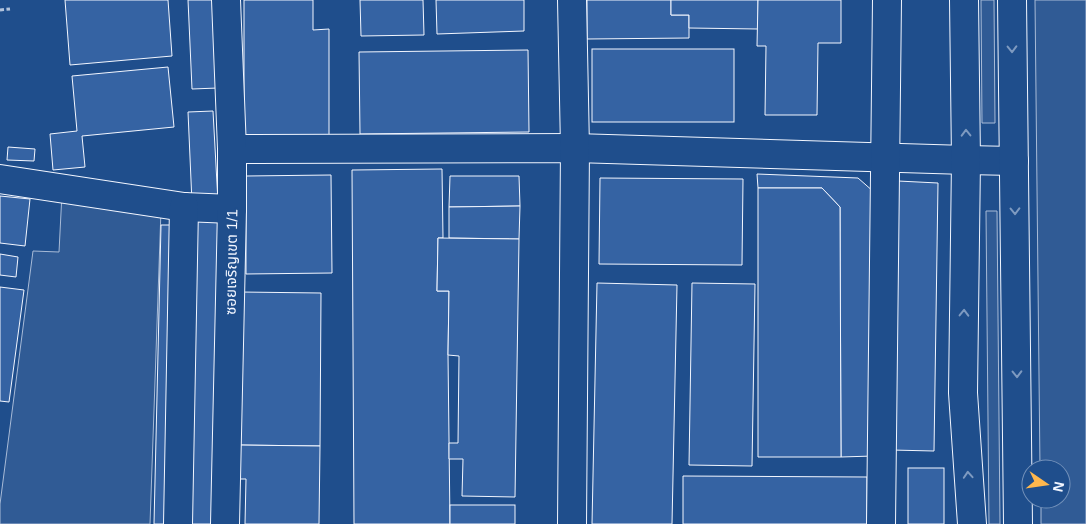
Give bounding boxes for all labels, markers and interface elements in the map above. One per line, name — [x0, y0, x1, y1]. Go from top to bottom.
one-way arrow — [1007, 45, 1017, 53]
one-way arrow — [961, 129, 971, 136]
one-way arrow — [1009, 207, 1020, 215]
street label: ซอยเจริญเขต 1/1 — [222, 209, 240, 315]
one-way arrow — [959, 309, 969, 316]
one-way arrow — [1011, 370, 1022, 378]
north arrow — [1021, 459, 1071, 509]
one-way arrow — [963, 471, 974, 479]
text: N — [1050, 480, 1068, 494]

